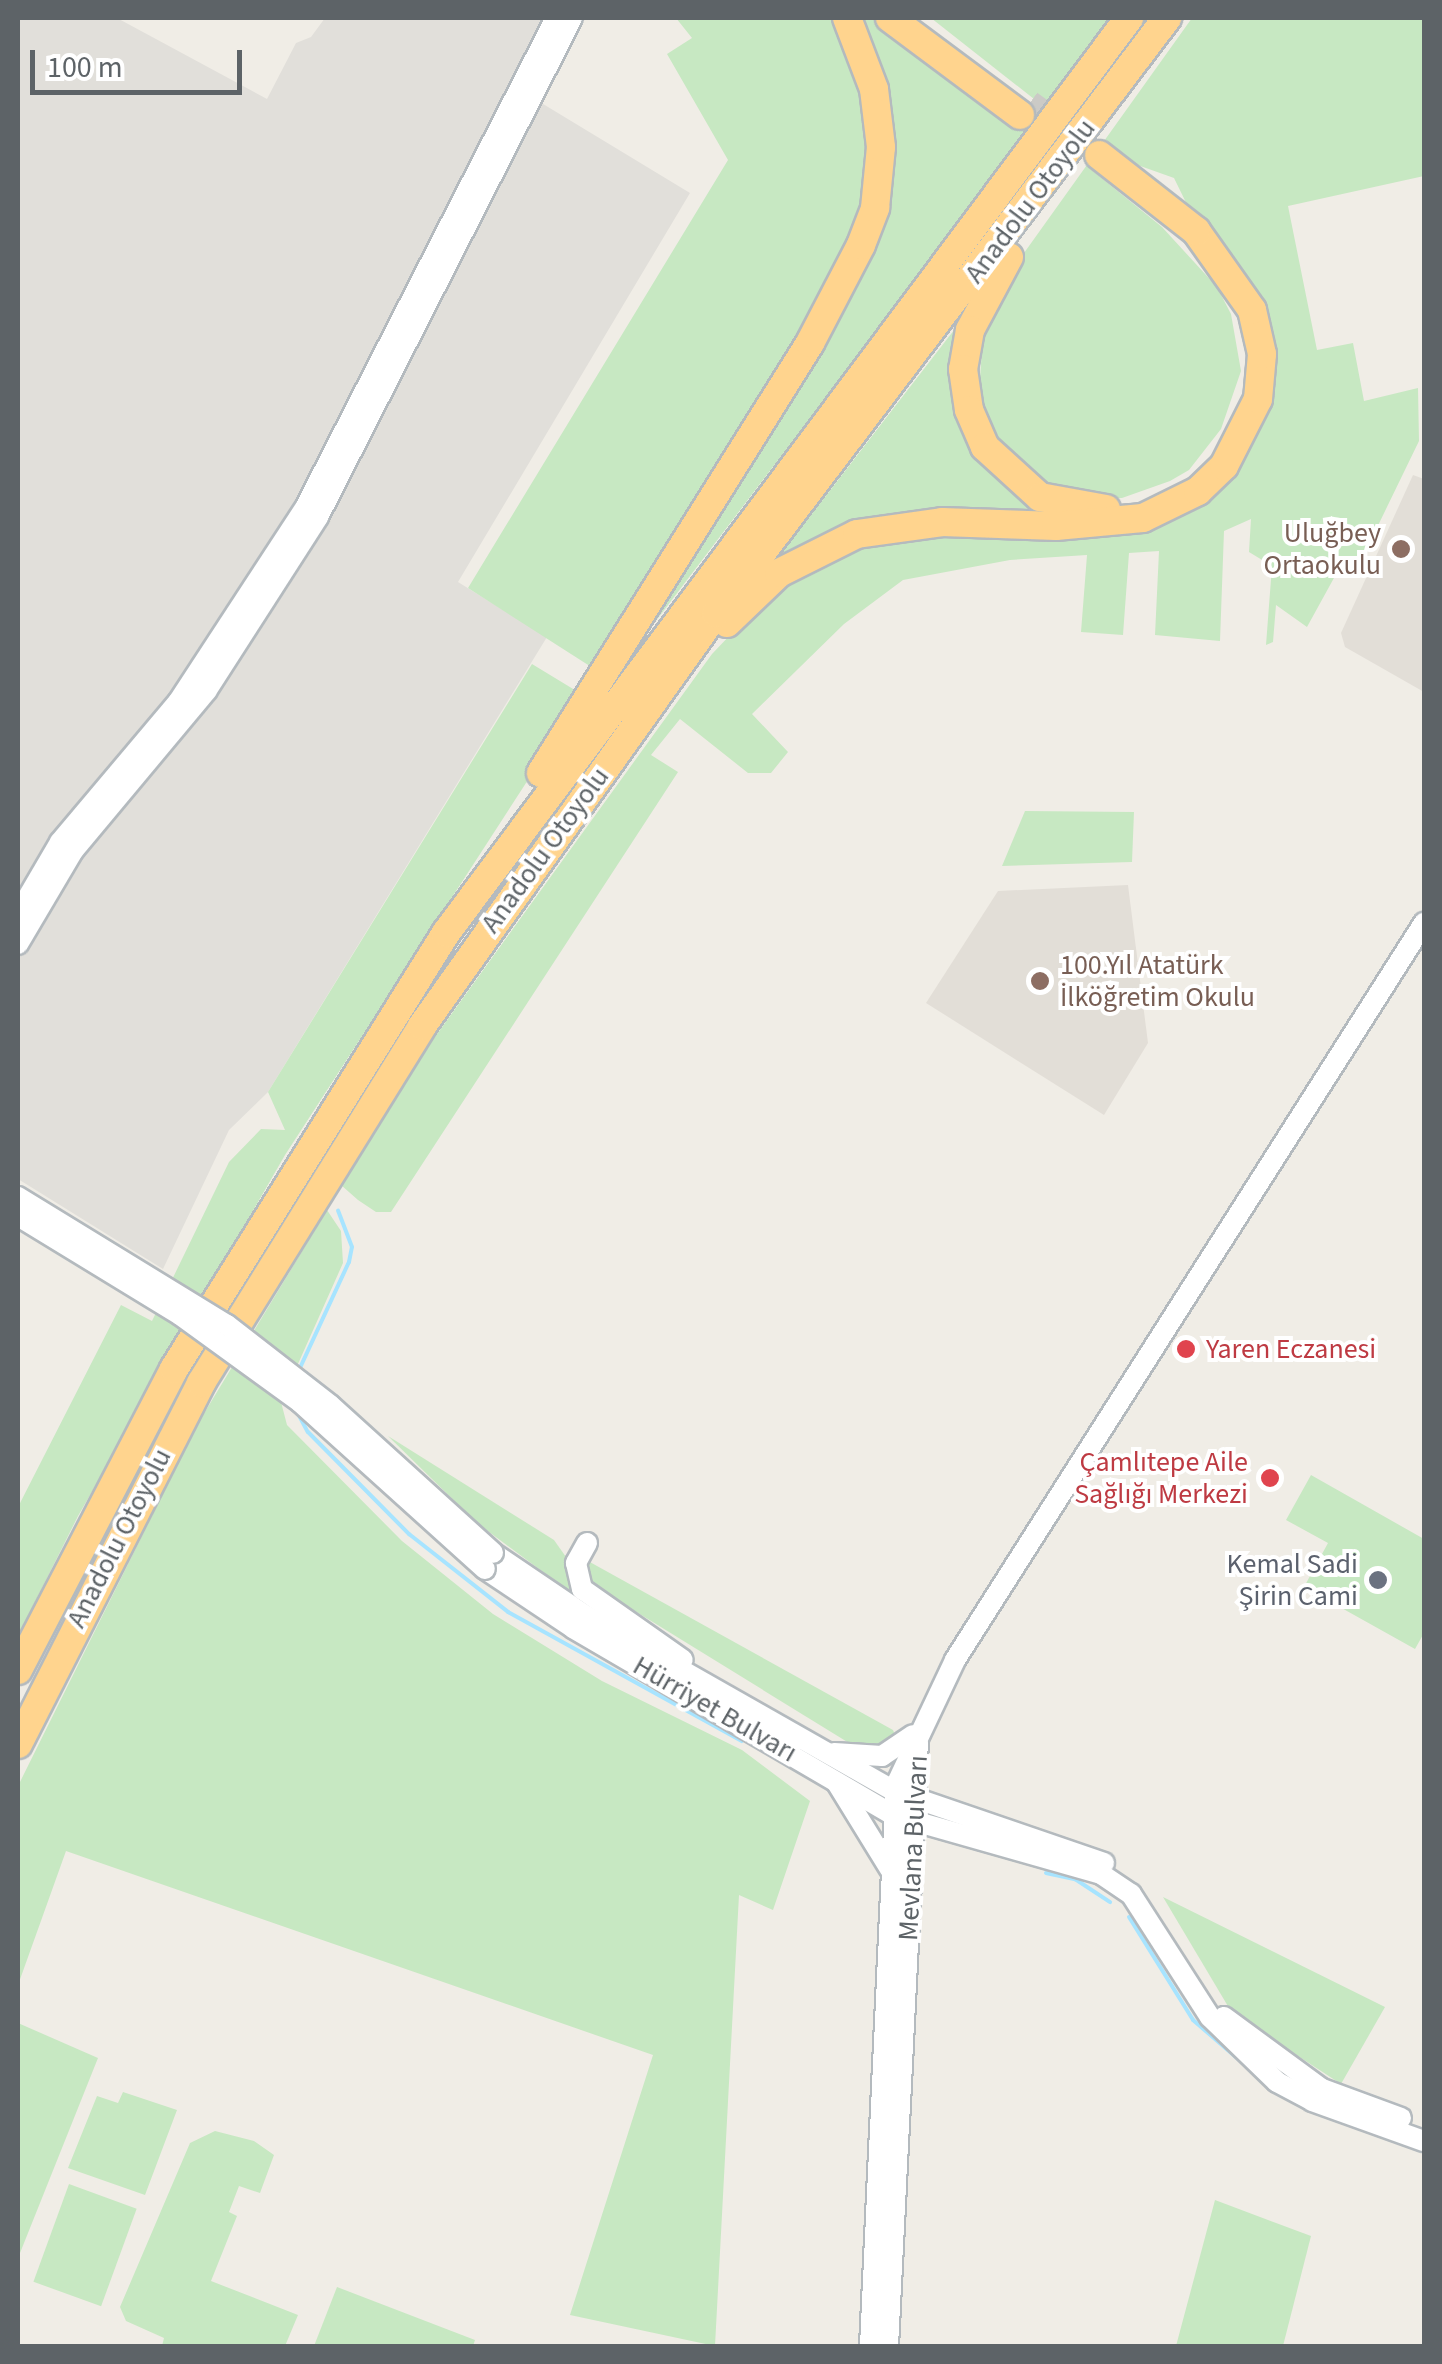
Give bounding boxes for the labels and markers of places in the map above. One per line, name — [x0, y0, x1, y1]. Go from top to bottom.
place label: Uluğbey Ortaokulu — [1263, 516, 1381, 582]
marker: Uluğbey Ortaokulu — [1390, 538, 1412, 560]
place label: 100.Yıl Atatürk İlköğretim Okulu — [1060, 948, 1255, 1014]
marker: 100.Yıl Atatürk İlköğretim Okulu — [1029, 970, 1051, 992]
place label: Yaren Eczanesi — [1206, 1332, 1376, 1366]
marker: Yaren Eczanesi — [1175, 1338, 1197, 1360]
place label: Çamlıtepe Aile Sağlığı Merkezi — [1074, 1445, 1248, 1511]
marker: Çamlıtepe Aile Sağlığı Merkezi — [1257, 1465, 1283, 1491]
place label: Kemal Sadi Şirin Cami — [1227, 1547, 1358, 1613]
marker: Kemal Sadi Şirin Cami — [1367, 1569, 1389, 1591]

